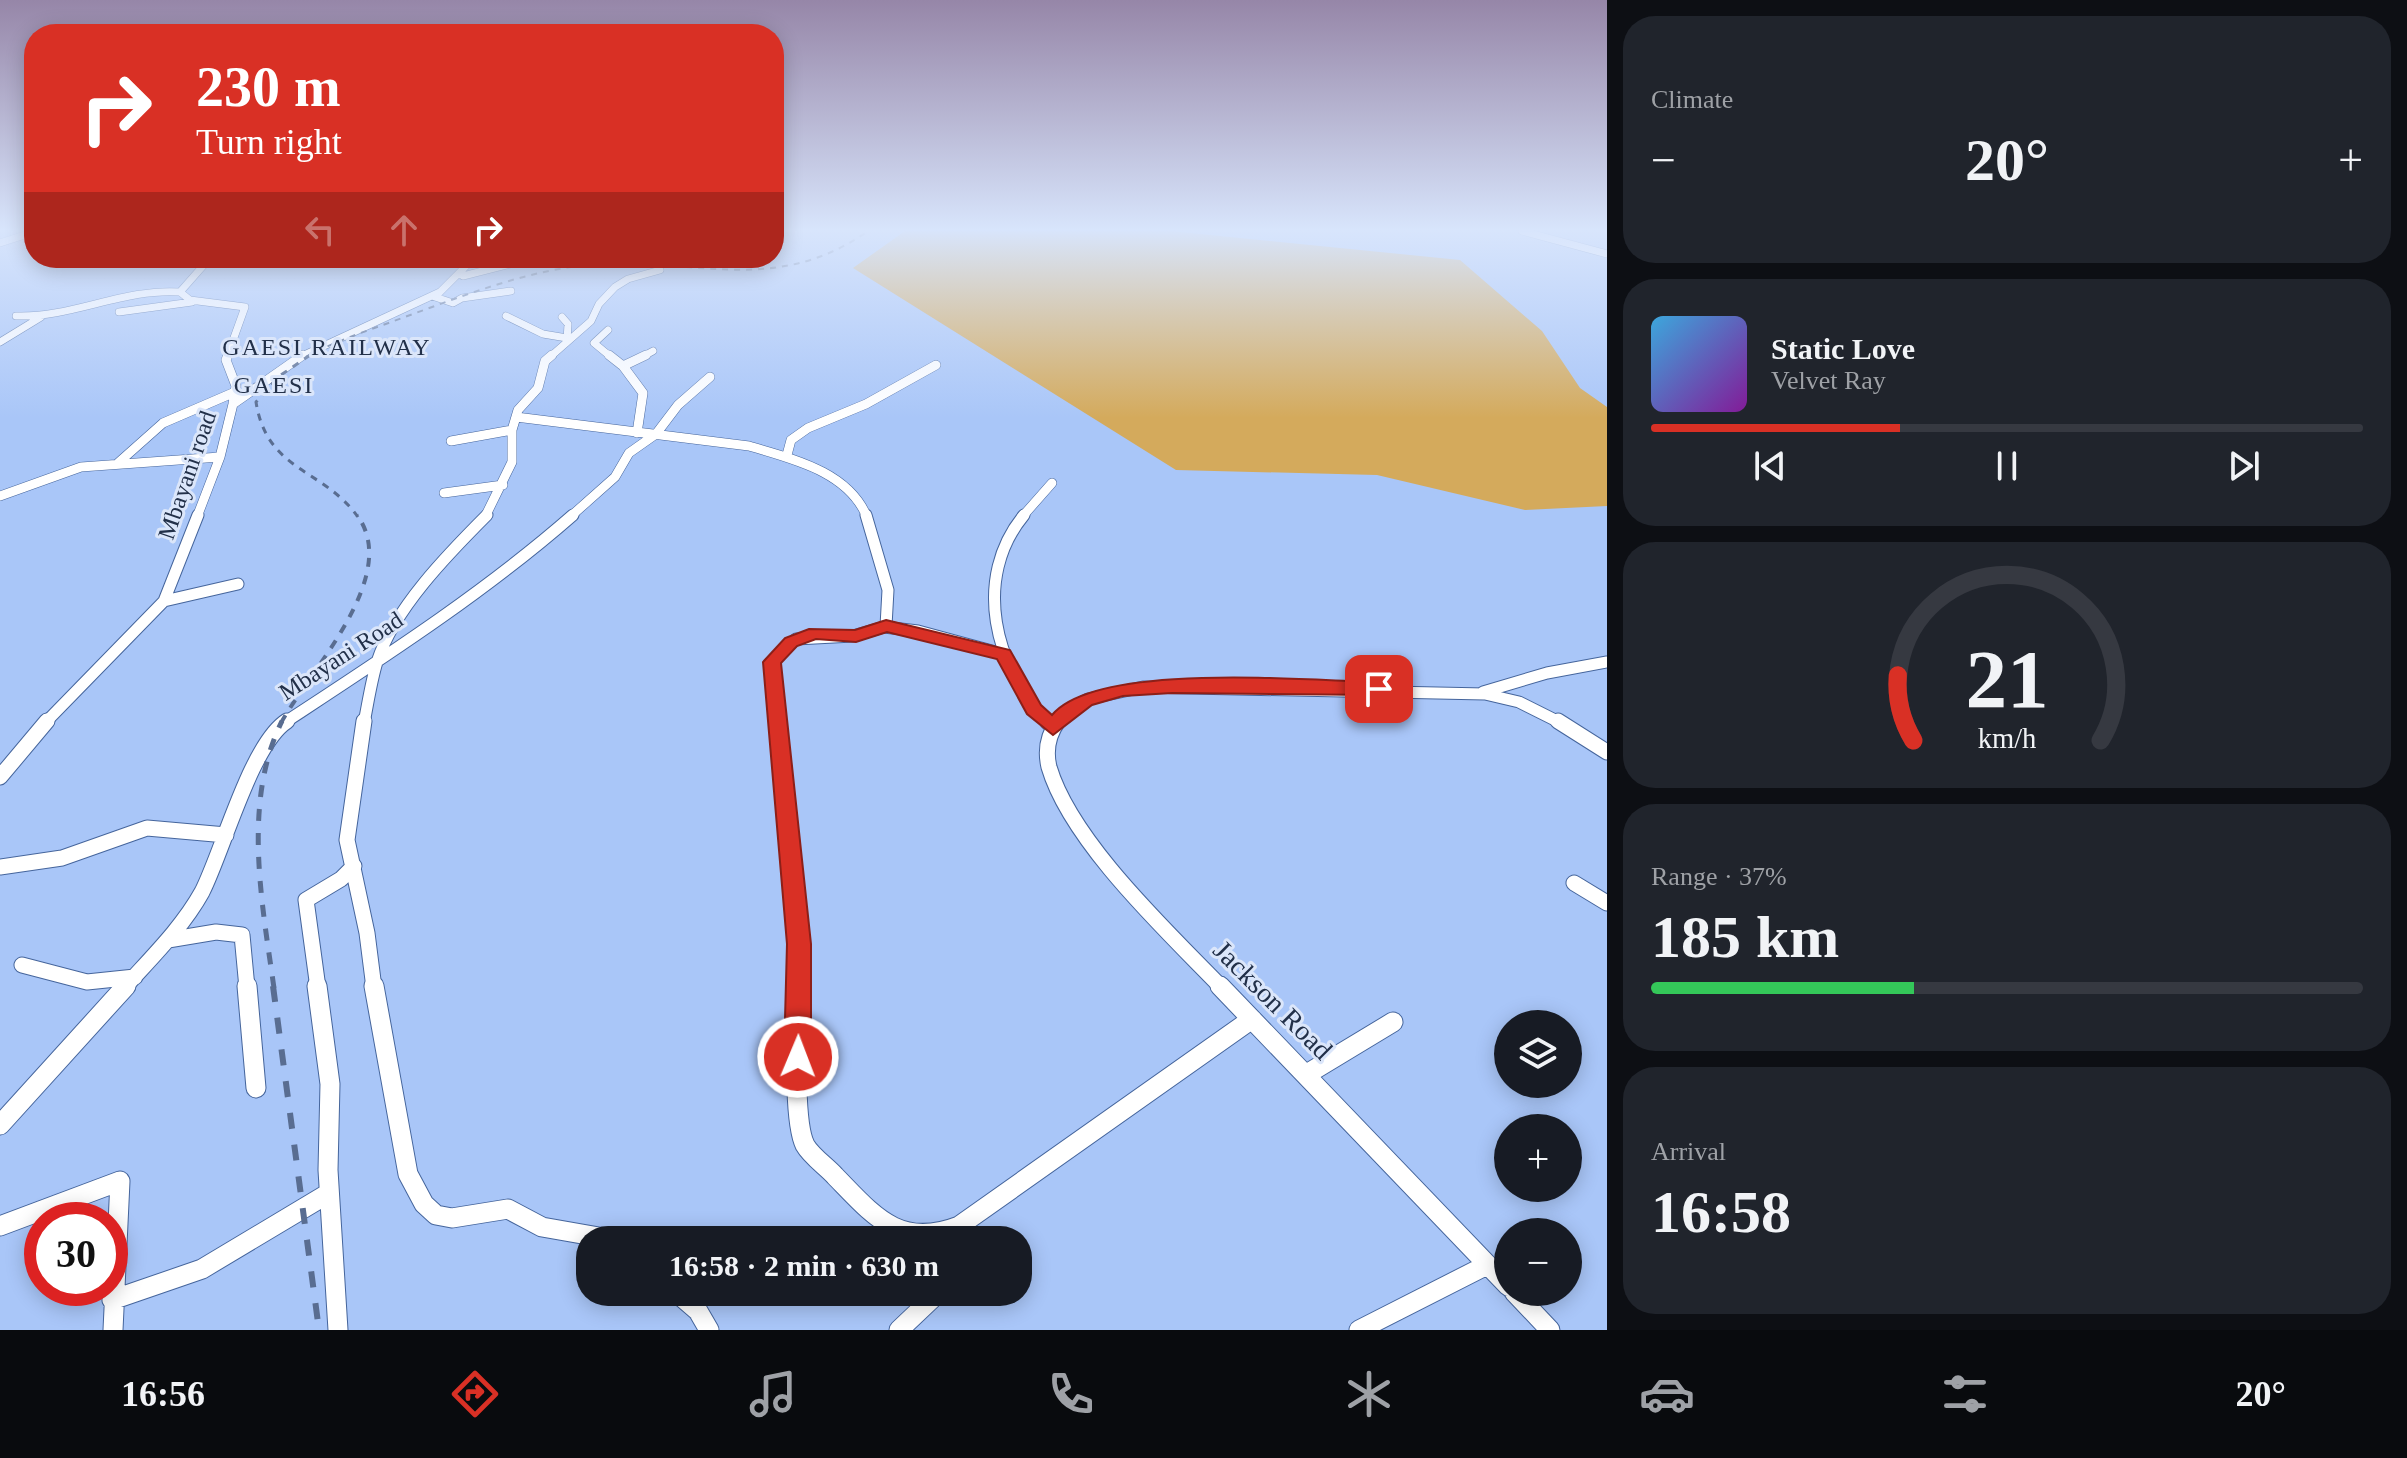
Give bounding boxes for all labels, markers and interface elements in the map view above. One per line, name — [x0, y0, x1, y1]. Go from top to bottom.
icon: right — [64, 56, 168, 160]
text: 230 m — [196, 56, 341, 118]
text: Climate — [1651, 85, 1733, 114]
text: Turn right — [196, 122, 342, 162]
text: 20° — [1965, 127, 2049, 193]
text: − — [1651, 136, 1676, 185]
text: + — [2338, 136, 2363, 185]
icon: left — [298, 208, 342, 252]
icon: ahead — [382, 208, 426, 252]
icon: right — [466, 208, 510, 252]
text: Static Love — [1771, 332, 1915, 365]
district label: GAESI RAILWAY — [222, 334, 432, 360]
text: Velvet Ray — [1771, 366, 1886, 395]
district label: GAESI — [234, 372, 314, 398]
street label: Mbayani road — [153, 407, 221, 543]
icon: previous — [1748, 444, 1792, 488]
icon: pause — [1985, 444, 2029, 488]
icon: next — [2222, 444, 2266, 488]
street label: Mbayani Road — [274, 606, 408, 706]
text: 21 — [1965, 633, 2049, 725]
pin — [1345, 655, 1413, 723]
icon: arrive — [1357, 667, 1401, 711]
text: km/h — [1978, 723, 2036, 754]
text: Range · 37% — [1651, 862, 1787, 891]
text: 185 km — [1651, 904, 1839, 970]
street label: Jackson Road — [1207, 934, 1339, 1066]
map controls — [1494, 1010, 1582, 1306]
button: layers — [1494, 1010, 1582, 1098]
position arrow — [756, 1015, 840, 1099]
button: + — [1494, 1114, 1582, 1202]
text: Arrival — [1651, 1137, 1726, 1166]
text: 16:58 — [1651, 1179, 1791, 1245]
speed limit sign: 30 — [24, 1202, 128, 1306]
button: − — [1494, 1218, 1582, 1306]
text: 16:58 · 2 min · 630 m — [669, 1249, 939, 1282]
icon: directions — [447, 1366, 503, 1422]
icon: music — [745, 1366, 801, 1422]
icon: phone — [1043, 1366, 1099, 1422]
icon: climate — [1341, 1366, 1397, 1422]
icon: car — [1639, 1366, 1695, 1422]
icon: filters — [1937, 1366, 1993, 1422]
text: 16:56 — [121, 1374, 205, 1414]
text: 20° — [2235, 1374, 2286, 1414]

